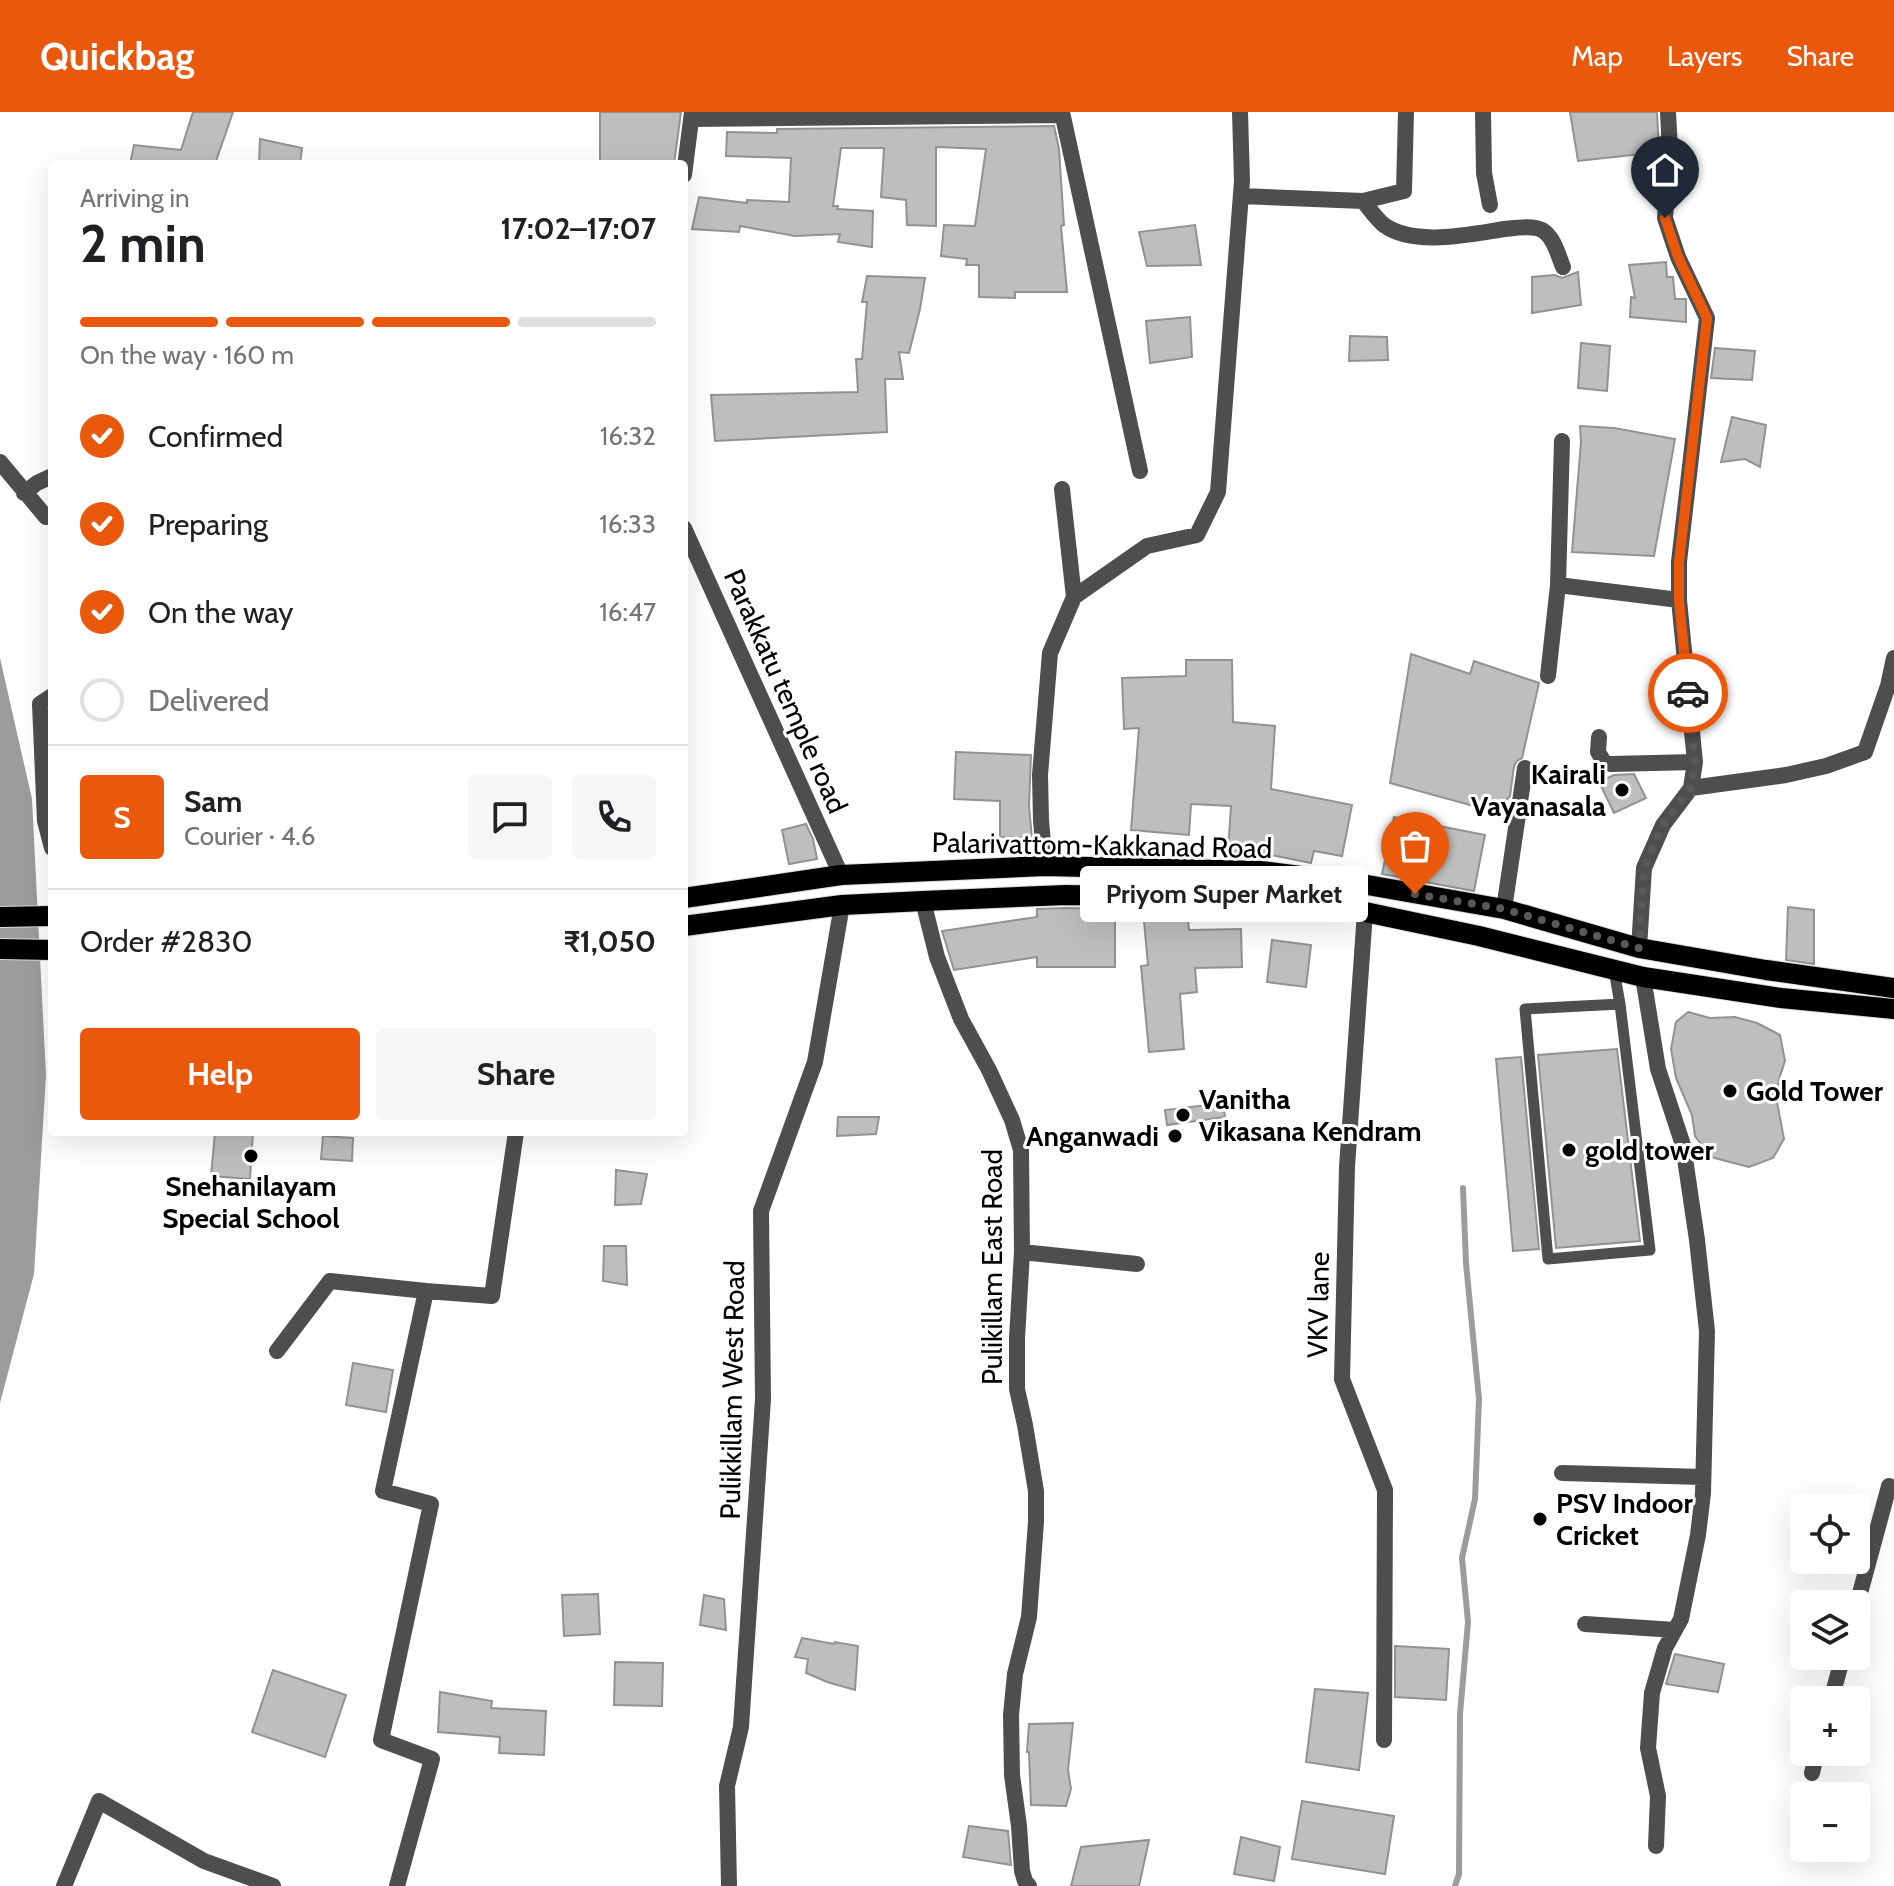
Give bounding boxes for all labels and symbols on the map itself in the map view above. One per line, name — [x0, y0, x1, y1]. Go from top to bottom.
pin — [1631, 136, 1699, 218]
street label: Parakkatu temple road — [717, 564, 855, 818]
courier — [1648, 653, 1728, 733]
place label: Kairali Vayanasala — [1471, 757, 1606, 823]
marker: Kairali Vayanasala — [1613, 781, 1631, 799]
pin — [1381, 812, 1449, 894]
street label: Palarivattom-Kakkanad Road — [931, 825, 1273, 865]
callout: Priyom Super Market — [1079, 866, 1367, 922]
place label: Gold Tower — [1746, 1074, 1884, 1108]
place label: Vanitha Vikasana Kendram — [1199, 1082, 1422, 1148]
marker: Gold Tower — [1721, 1082, 1739, 1100]
marker: Vanitha Vikasana Kendram — [1174, 1106, 1192, 1124]
place label: Anganwadi — [1026, 1119, 1159, 1153]
marker: Anganwadi — [1166, 1127, 1184, 1145]
place label: gold tower — [1585, 1133, 1714, 1167]
marker: gold tower — [1560, 1141, 1578, 1159]
marker: Snehanilayam Special School — [242, 1147, 260, 1165]
street label: Pulikillam East Road — [975, 1149, 1009, 1385]
place label: Snehanilayam Special School — [162, 1169, 340, 1235]
street label: VKV lane — [1300, 1252, 1336, 1358]
street label: Pulikkillam West Road — [713, 1260, 751, 1520]
place label: PSV Indoor Cricket — [1556, 1486, 1694, 1552]
marker: PSV Indoor Cricket — [1531, 1510, 1549, 1528]

